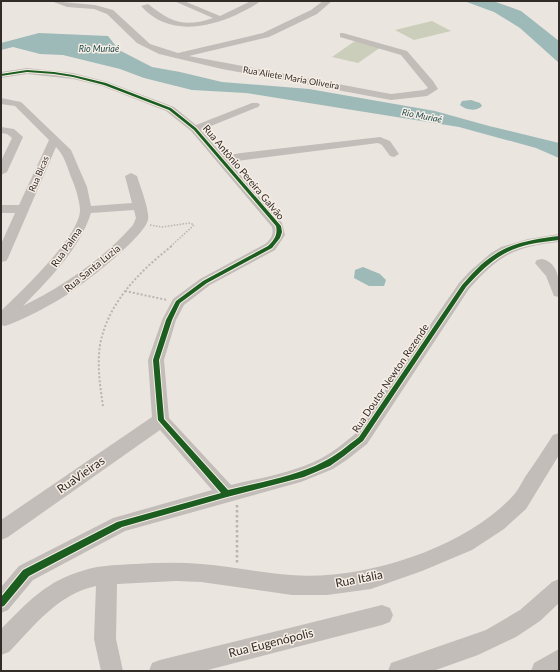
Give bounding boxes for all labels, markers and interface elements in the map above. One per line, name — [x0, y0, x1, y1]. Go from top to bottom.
water label: Rio Muriaé — [79, 43, 120, 54]
street label: Rua Aliete Maria Oliveira — [242, 64, 340, 91]
water label: Rio Muriaé — [401, 106, 444, 125]
street label: Rua Antônio Pereira Galvão — [201, 122, 287, 222]
street label: Rua Bicas — [26, 154, 51, 193]
street label: Rua Palma — [48, 225, 84, 269]
street label: Rua Santa Luzia — [62, 242, 122, 294]
street label: Rua Doutor Newton Rezende — [349, 321, 431, 435]
street label: RuaVieiras — [54, 453, 107, 496]
street label: Rua Itália — [334, 567, 384, 590]
street label: Rua Eugenópolis — [227, 625, 315, 660]

